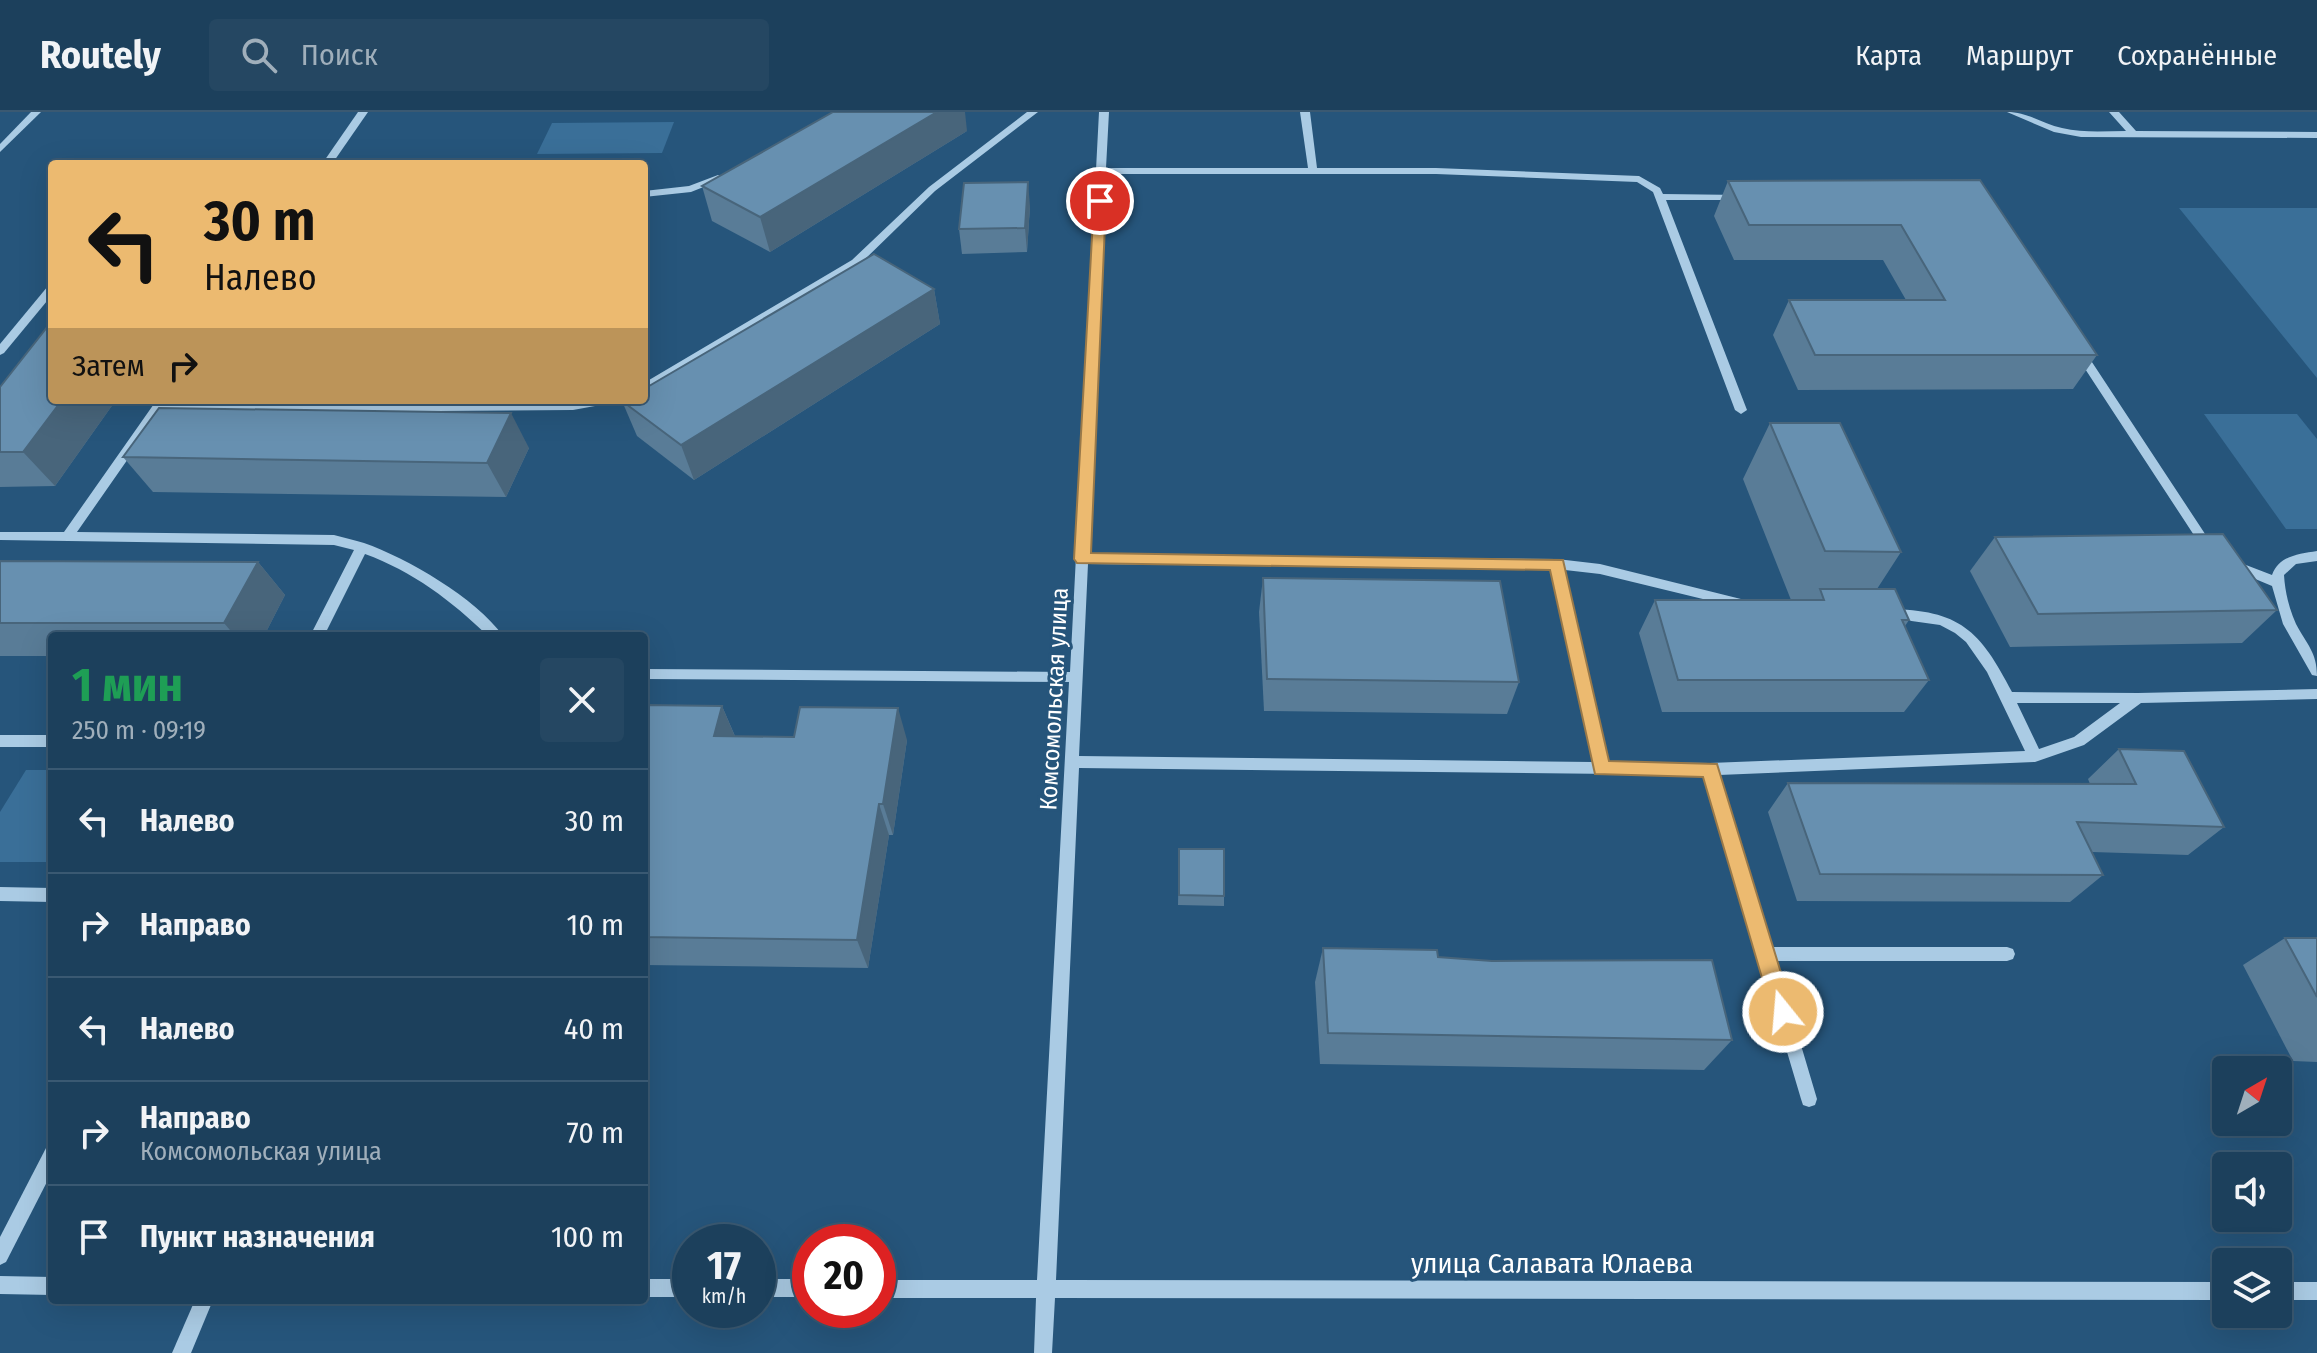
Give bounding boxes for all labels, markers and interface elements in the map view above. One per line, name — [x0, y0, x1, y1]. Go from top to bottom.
search box — [209, 19, 769, 91]
text: Routely — [40, 32, 161, 78]
icon: search — [237, 33, 281, 77]
text: Поиск — [301, 37, 378, 73]
text: Карта — [1855, 39, 1922, 72]
text: Маршрут — [1966, 39, 2073, 72]
text: Сохранённые — [2117, 39, 2277, 72]
pin — [1066, 167, 1134, 235]
icon: arrive — [1078, 179, 1122, 223]
text: 30 m — [204, 188, 315, 255]
icon: left — [72, 192, 176, 296]
text: Налево — [204, 256, 317, 300]
icon: right — [161, 344, 205, 388]
text: Затем — [72, 348, 145, 384]
street label: Комсомольская улица — [1034, 587, 1074, 811]
text: 1 мин — [72, 656, 183, 714]
button: close — [540, 658, 624, 742]
text: 250 m · 09:19 — [72, 715, 206, 746]
icon: left — [72, 799, 116, 843]
text: Налево — [140, 803, 235, 839]
text: 30 m — [565, 803, 624, 839]
icon: right — [72, 903, 116, 947]
text: Направо — [140, 907, 251, 943]
text: 10 m — [567, 907, 624, 943]
position arrow — [1741, 970, 1825, 1054]
icon: left — [72, 1007, 116, 1051]
text: Налево — [140, 1011, 235, 1047]
text: 40 m — [564, 1011, 624, 1047]
north arrow — [2212, 1056, 2292, 1136]
map controls — [2212, 1056, 2292, 1328]
text: Направо — [140, 1100, 251, 1136]
icon: right — [72, 1111, 116, 1155]
text: 70 m — [566, 1115, 624, 1151]
text: Комсомольская улица — [140, 1136, 382, 1167]
button: sound — [2212, 1152, 2292, 1232]
icon: arrive — [72, 1215, 116, 1259]
text: Пункт назначения — [140, 1219, 375, 1255]
text: 100 m — [551, 1219, 624, 1255]
speed limit sign: 20 — [792, 1224, 896, 1328]
text: 17 — [707, 1242, 741, 1290]
street label: улица Салавата Юлаева — [1411, 1247, 1693, 1280]
button: layers — [2212, 1248, 2292, 1328]
text: km/h — [702, 1284, 746, 1308]

